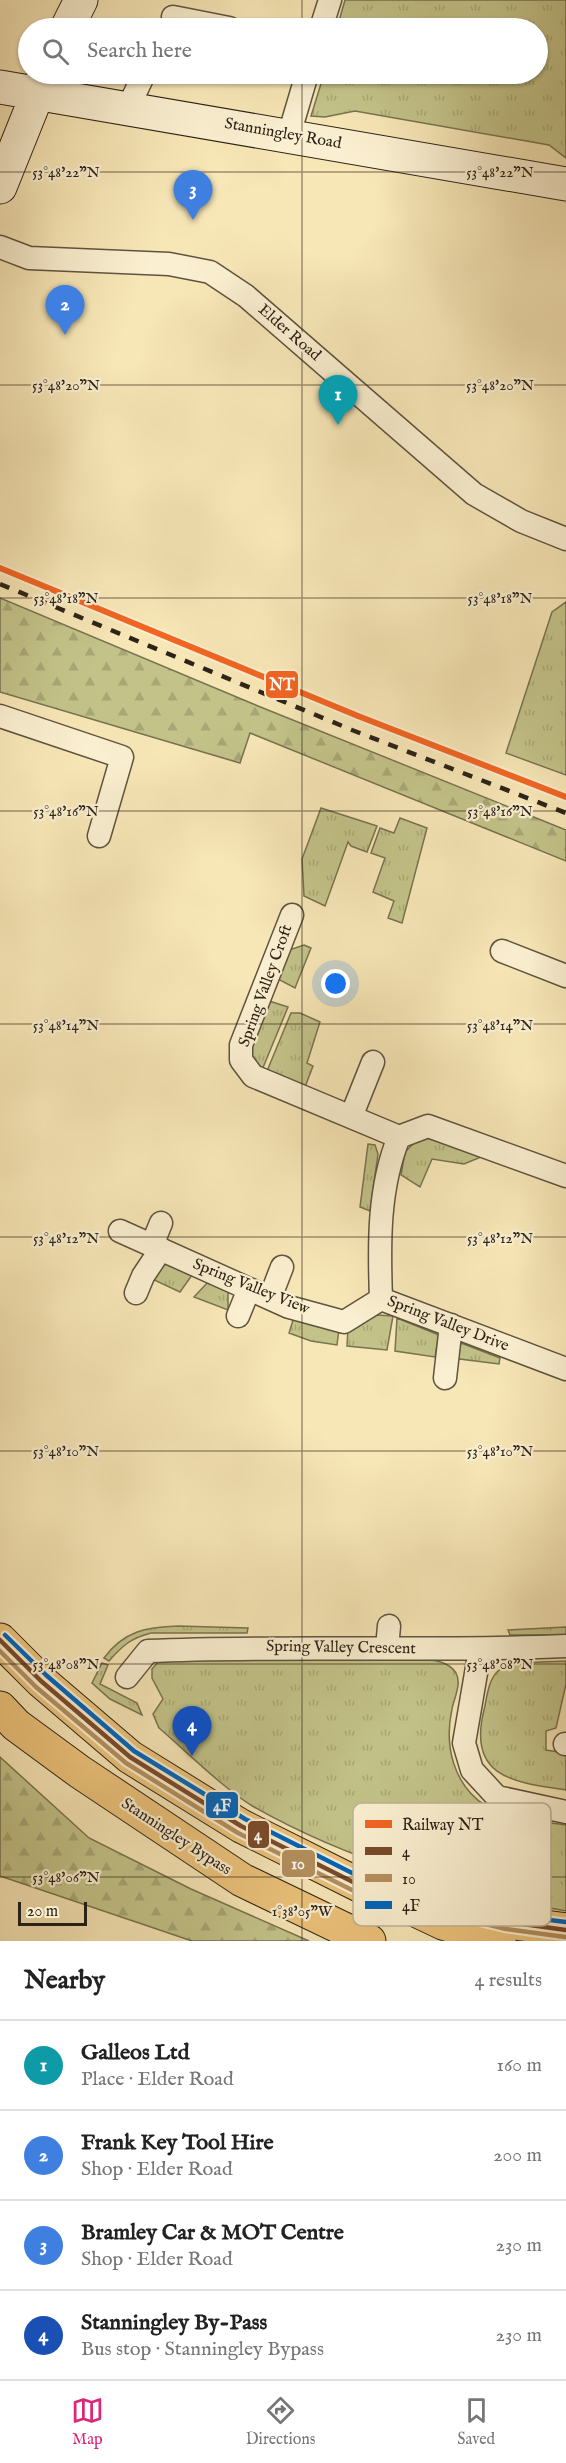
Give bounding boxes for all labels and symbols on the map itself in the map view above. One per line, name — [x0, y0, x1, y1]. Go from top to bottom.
street label: Stanningley Road — [223, 114, 343, 154]
text: 53°48'22"N — [32, 163, 100, 182]
text: 53°48'22"N — [466, 163, 534, 182]
pin: 3 — [174, 170, 212, 220]
pin: 2 — [46, 286, 84, 335]
street label: Elder Road — [253, 300, 325, 366]
text: 53°48'20"N — [32, 376, 100, 395]
pin: 1 — [318, 376, 358, 425]
text: 53°48'20"N — [466, 376, 534, 395]
text: 53°48'18"N — [33, 589, 99, 608]
text: 53°48'18"N — [467, 589, 533, 608]
line badge: NT — [265, 670, 299, 699]
text: NT — [268, 676, 295, 696]
text: 53°48'16"N — [33, 802, 99, 821]
text: 53°48'16"N — [467, 802, 533, 821]
street label: Spring Valley Croft — [235, 922, 298, 1050]
your location — [321, 969, 350, 998]
text: 53°48'14"N — [33, 1016, 99, 1035]
text: 53°48'14"N — [467, 1016, 533, 1035]
text: 53°48'12"N — [33, 1229, 99, 1248]
text: 53°48'12"N — [467, 1229, 533, 1248]
street label: Spring Valley View — [190, 1255, 313, 1320]
street label: Spring Valley Drive — [384, 1292, 512, 1356]
text: 53°48'10"N — [33, 1442, 99, 1461]
text: 53°48'10"N — [467, 1442, 533, 1461]
street label: Spring Valley Crescent — [266, 1637, 417, 1659]
text: 53°48'08"N — [33, 1655, 99, 1674]
text: 53°48'08"N — [467, 1655, 533, 1674]
pin: 4 — [172, 1706, 212, 1756]
line badge: 4F — [205, 1791, 239, 1819]
street label: Stanningley Bypass — [117, 1794, 235, 1880]
text: 4F — [213, 1797, 232, 1817]
legend — [353, 1803, 551, 1926]
text: Railway NT — [402, 1816, 484, 1836]
line badge: 4 — [247, 1820, 270, 1849]
text: 4 — [254, 1826, 263, 1846]
text: 4 — [402, 1843, 410, 1863]
line badge: 10 — [281, 1849, 316, 1878]
text: 10 — [291, 1855, 305, 1875]
text: 53°48'06"N — [32, 1868, 100, 1887]
text: 10 — [402, 1870, 416, 1890]
text: 4F — [402, 1897, 420, 1917]
scale bar — [18, 1899, 87, 1926]
text: 1°38'05"W — [272, 1902, 333, 1921]

